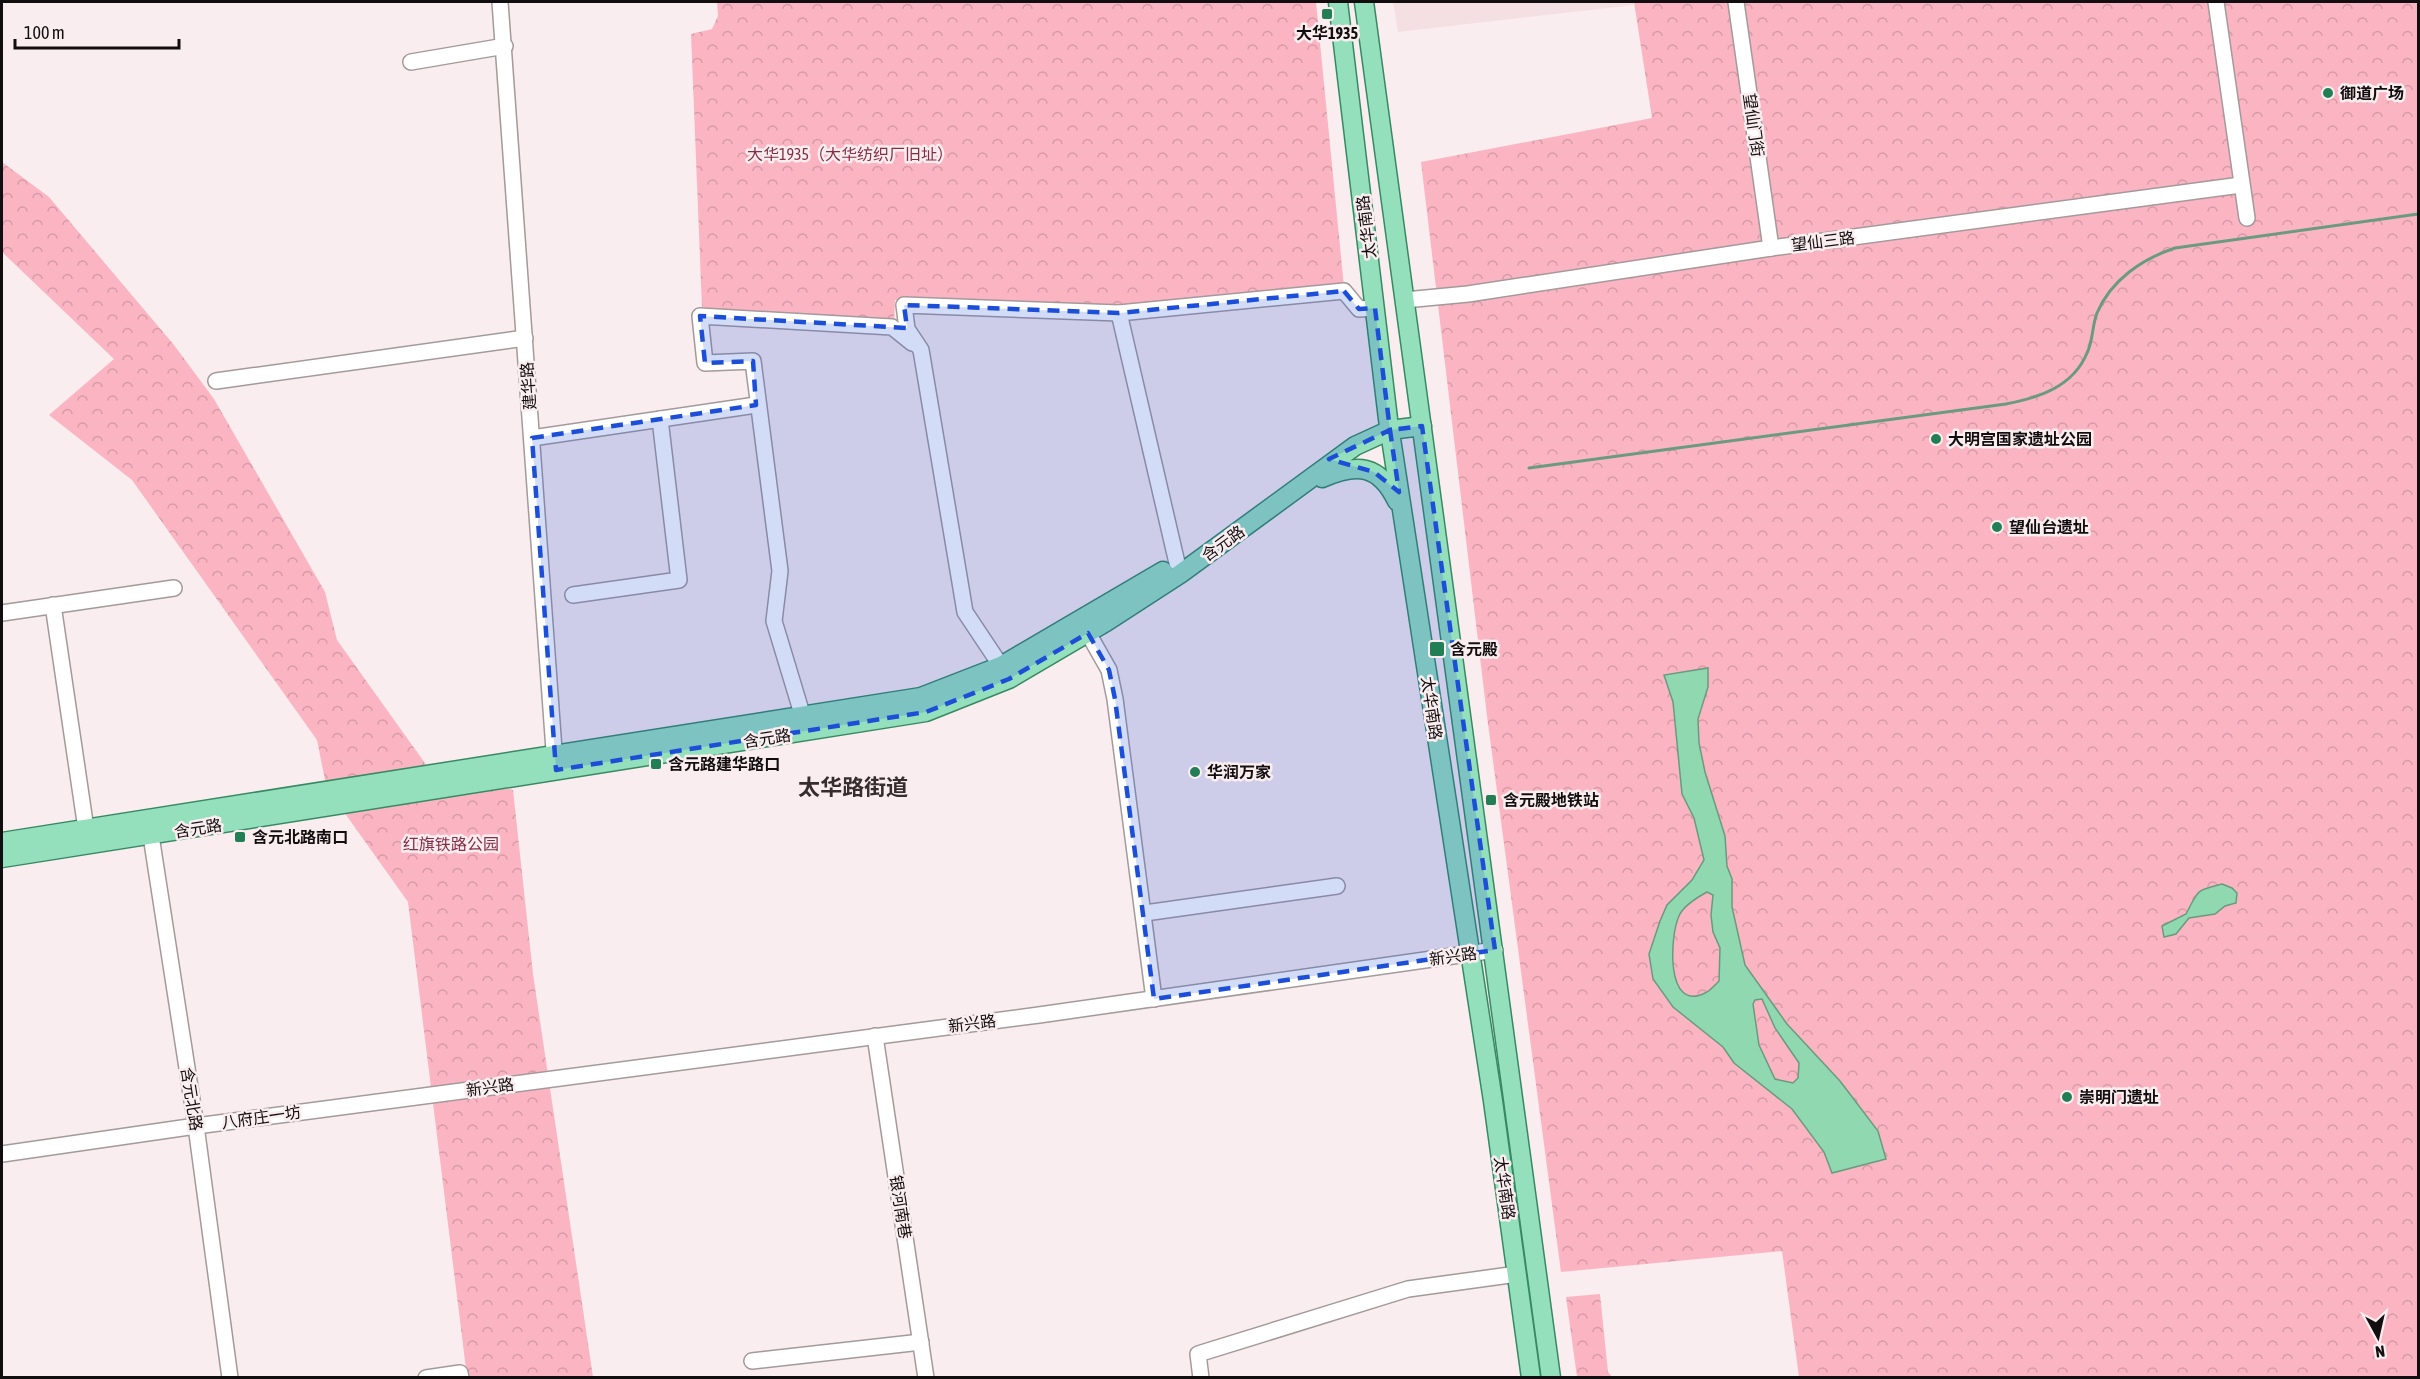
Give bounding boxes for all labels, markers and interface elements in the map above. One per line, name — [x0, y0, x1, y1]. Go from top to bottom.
marker: 大华1935 — [1320, 7, 1334, 21]
scale bar — [15, 12, 178, 50]
text: 100 m — [24, 22, 65, 43]
place label: 大华1935 — [1296, 24, 1359, 42]
place label: 御道广场 — [2340, 84, 2404, 102]
marker: 御道广场 — [2321, 86, 2335, 100]
street label: 望仙门街 — [1741, 92, 1767, 158]
park label: 大华1935（大华纺织厂旧址） — [747, 145, 953, 163]
street label: 太华南路 — [1353, 194, 1379, 260]
street label: 望仙三路 — [1790, 228, 1856, 254]
street label: 建华路 — [517, 361, 539, 411]
place label: 大明宫国家遗址公园 — [1948, 430, 2092, 448]
marker: 大明宫国家遗址公园 — [1929, 432, 1943, 446]
place label: 望仙台遗址 — [2009, 518, 2089, 536]
marker: 望仙台遗址 — [1990, 520, 2004, 534]
street label: 含元路 — [1198, 522, 1248, 564]
marker: 含元殿 — [1428, 640, 1446, 658]
place label: 含元殿 — [1450, 640, 1498, 658]
street label: 太华南路 — [1419, 675, 1445, 741]
street label: 含元路 — [742, 725, 792, 751]
place label: 含元路建华路口 — [668, 755, 780, 773]
marker: 含元路建华路口 — [649, 757, 663, 771]
place label: 华润万家 — [1207, 763, 1271, 781]
marker: 华润万家 — [1188, 765, 1202, 779]
district label: 太华路街道 — [798, 774, 908, 800]
place label: 含元殿地铁站 — [1503, 791, 1599, 809]
marker: 含元殿地铁站 — [1484, 793, 1498, 807]
street label: 含元路 — [173, 815, 223, 841]
place label: 含元北路南口 — [252, 828, 348, 846]
marker: 含元北路南口 — [233, 830, 247, 844]
park label: 红旗铁路公园 — [403, 835, 499, 853]
street label: 新兴路 — [1428, 944, 1478, 968]
street label: 新兴路 — [947, 1011, 997, 1035]
street label: 含元北路 — [178, 1066, 206, 1132]
street label: 新兴路 — [465, 1075, 515, 1099]
place label: 崇明门遗址 — [2079, 1088, 2159, 1106]
marker: 崇明门遗址 — [2060, 1090, 2074, 1104]
street label: 八府庄一坊 — [220, 1103, 302, 1131]
street label: 太华南路 — [1492, 1155, 1518, 1221]
street label: 银河南巷 — [887, 1174, 915, 1240]
north arrow — [2348, 1307, 2408, 1367]
text: N — [2374, 1342, 2386, 1361]

